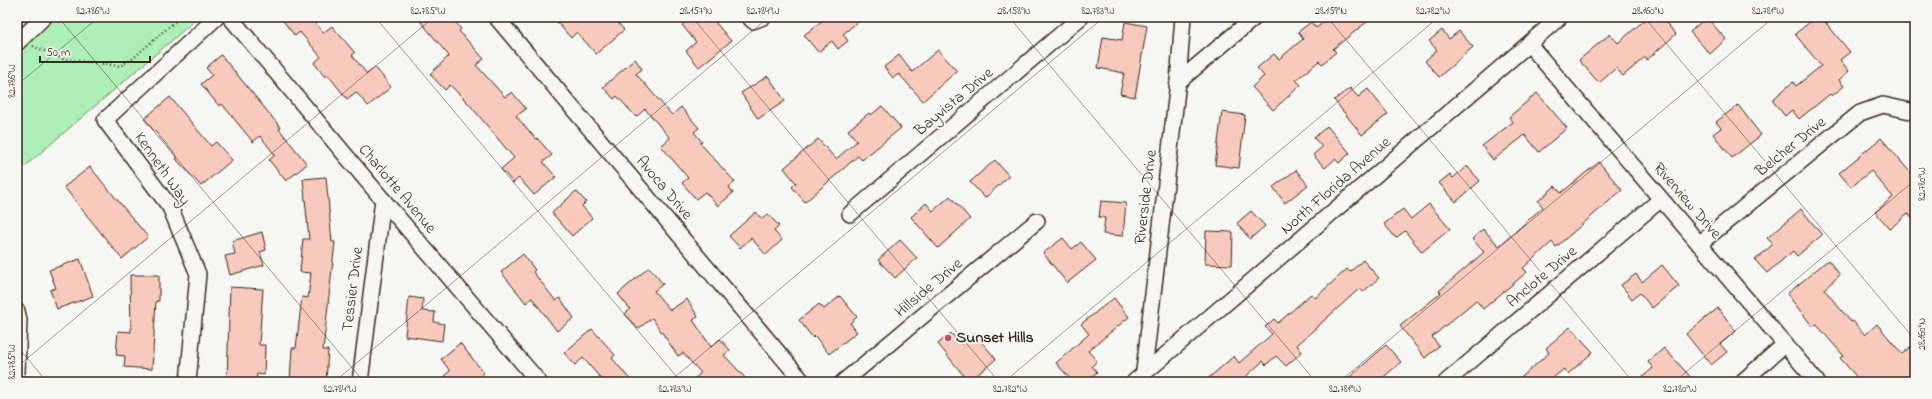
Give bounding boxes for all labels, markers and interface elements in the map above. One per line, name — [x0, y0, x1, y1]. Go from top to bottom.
text: 82.786°W — [76, 4, 110, 19]
text: 82.785°W — [411, 4, 446, 19]
text: 28.157°N — [679, 4, 713, 19]
text: 82.784°W — [746, 4, 780, 19]
text: 28.158°N — [998, 4, 1031, 19]
text: 82.783°W — [1081, 4, 1115, 19]
text: 28.159°N — [1315, 4, 1347, 19]
text: 82.782°W — [1416, 4, 1450, 19]
text: 28.160°N — [1632, 4, 1664, 19]
text: 82.781°W — [1752, 4, 1784, 19]
scale bar — [40, 38, 150, 64]
text: 50 m — [46, 44, 70, 62]
street label: Bayvista Drive — [908, 61, 999, 143]
text: 82.786°W — [5, 64, 20, 98]
street label: Belcher Drive — [1750, 110, 1832, 184]
street label: Kenneth Way — [128, 127, 196, 211]
street label: North Florida Avenue — [1275, 131, 1397, 241]
street label: Charlotte Avenue — [352, 139, 442, 240]
street label: Riverside Drive — [1128, 148, 1164, 246]
street label: Avoca Drive — [630, 151, 699, 226]
street label: Riverview Drive — [1647, 157, 1728, 245]
text: 82.780°W — [1915, 167, 1930, 201]
street label: Anclote Drive — [1501, 240, 1583, 314]
street label: Tessier Drive — [336, 245, 370, 333]
street label: Hillside Drive — [890, 252, 969, 324]
text: 28.160°N — [1915, 318, 1930, 350]
place label: Sunset Hills — [956, 326, 1034, 350]
marker: Sunset Hills — [943, 333, 953, 343]
text: 82.785°W — [5, 344, 20, 379]
text: 82.784°W — [323, 382, 357, 397]
text: 82.783°W — [658, 382, 692, 397]
text: 82.782°W — [993, 382, 1027, 397]
text: 82.781°W — [1329, 382, 1361, 397]
text: 82.780°W — [1663, 382, 1697, 397]

